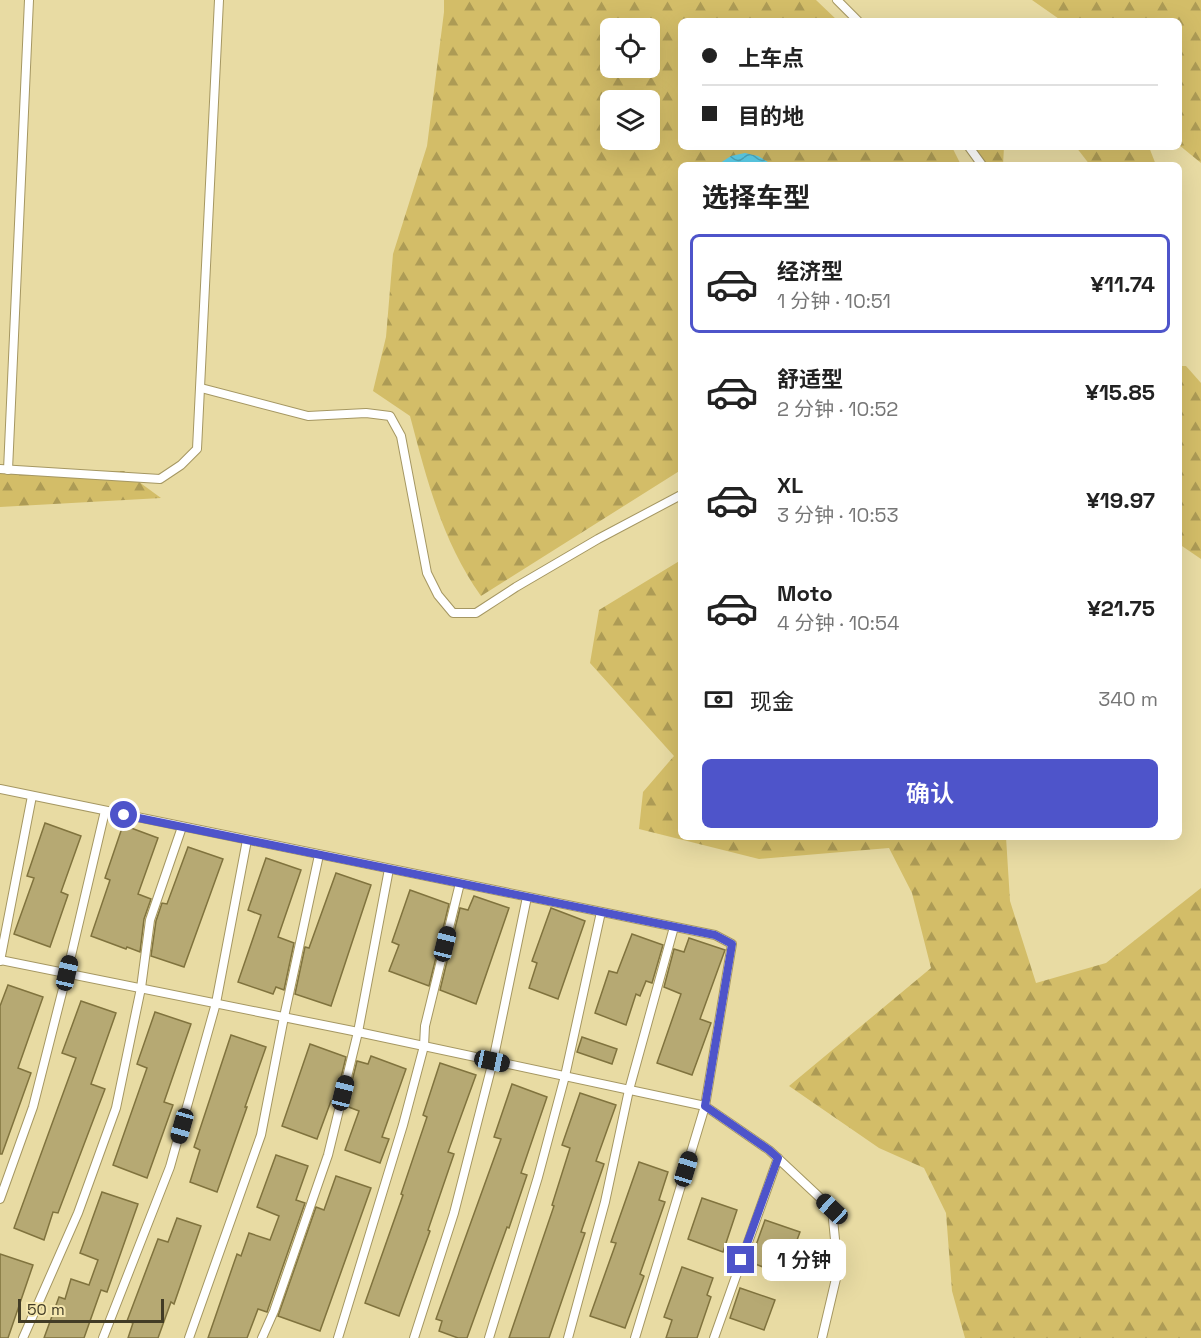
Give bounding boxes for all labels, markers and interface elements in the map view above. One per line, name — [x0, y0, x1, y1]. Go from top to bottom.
map controls — [600, 18, 660, 150]
button: locate — [600, 18, 660, 78]
text: 上车点 — [738, 44, 804, 72]
button: layers — [600, 90, 660, 150]
text: 目的地 — [738, 102, 804, 130]
text: 选择车型 — [702, 180, 810, 215]
icon: car — [705, 257, 759, 311]
text: 经济型 — [777, 257, 843, 285]
text: ¥11.74 — [1090, 270, 1155, 298]
text: 1 分钟 · 10:51 — [777, 288, 891, 314]
icon: car — [705, 365, 759, 419]
text: 舒适型 — [777, 365, 843, 393]
text: ¥15.85 — [1085, 378, 1155, 406]
text: 2 分钟 · 10:52 — [777, 396, 898, 422]
text: XL — [777, 471, 803, 499]
icon: car — [705, 473, 759, 527]
text: ¥19.97 — [1086, 486, 1155, 514]
text: 3 分钟 · 10:53 — [777, 502, 899, 528]
text: Moto — [777, 579, 833, 607]
icon: car — [705, 581, 759, 635]
text: ¥21.75 — [1087, 594, 1155, 622]
text: 4 分钟 · 10:54 — [777, 610, 899, 636]
icon: cash — [702, 683, 735, 716]
text: 340 m — [1098, 686, 1158, 712]
text: 现金 — [750, 687, 794, 715]
button: 确认 — [702, 759, 1158, 828]
route start — [110, 801, 137, 828]
car — [432, 924, 458, 964]
car — [54, 953, 80, 993]
car — [473, 1048, 511, 1074]
car — [330, 1073, 356, 1113]
car — [168, 1106, 196, 1146]
car — [672, 1149, 700, 1189]
car — [813, 1190, 851, 1228]
callout: 1 分钟 — [762, 1239, 846, 1281]
route end — [727, 1246, 754, 1273]
text: 1 分钟 — [777, 1247, 831, 1273]
scale bar — [18, 1296, 164, 1324]
text: 50 m — [27, 1299, 65, 1320]

